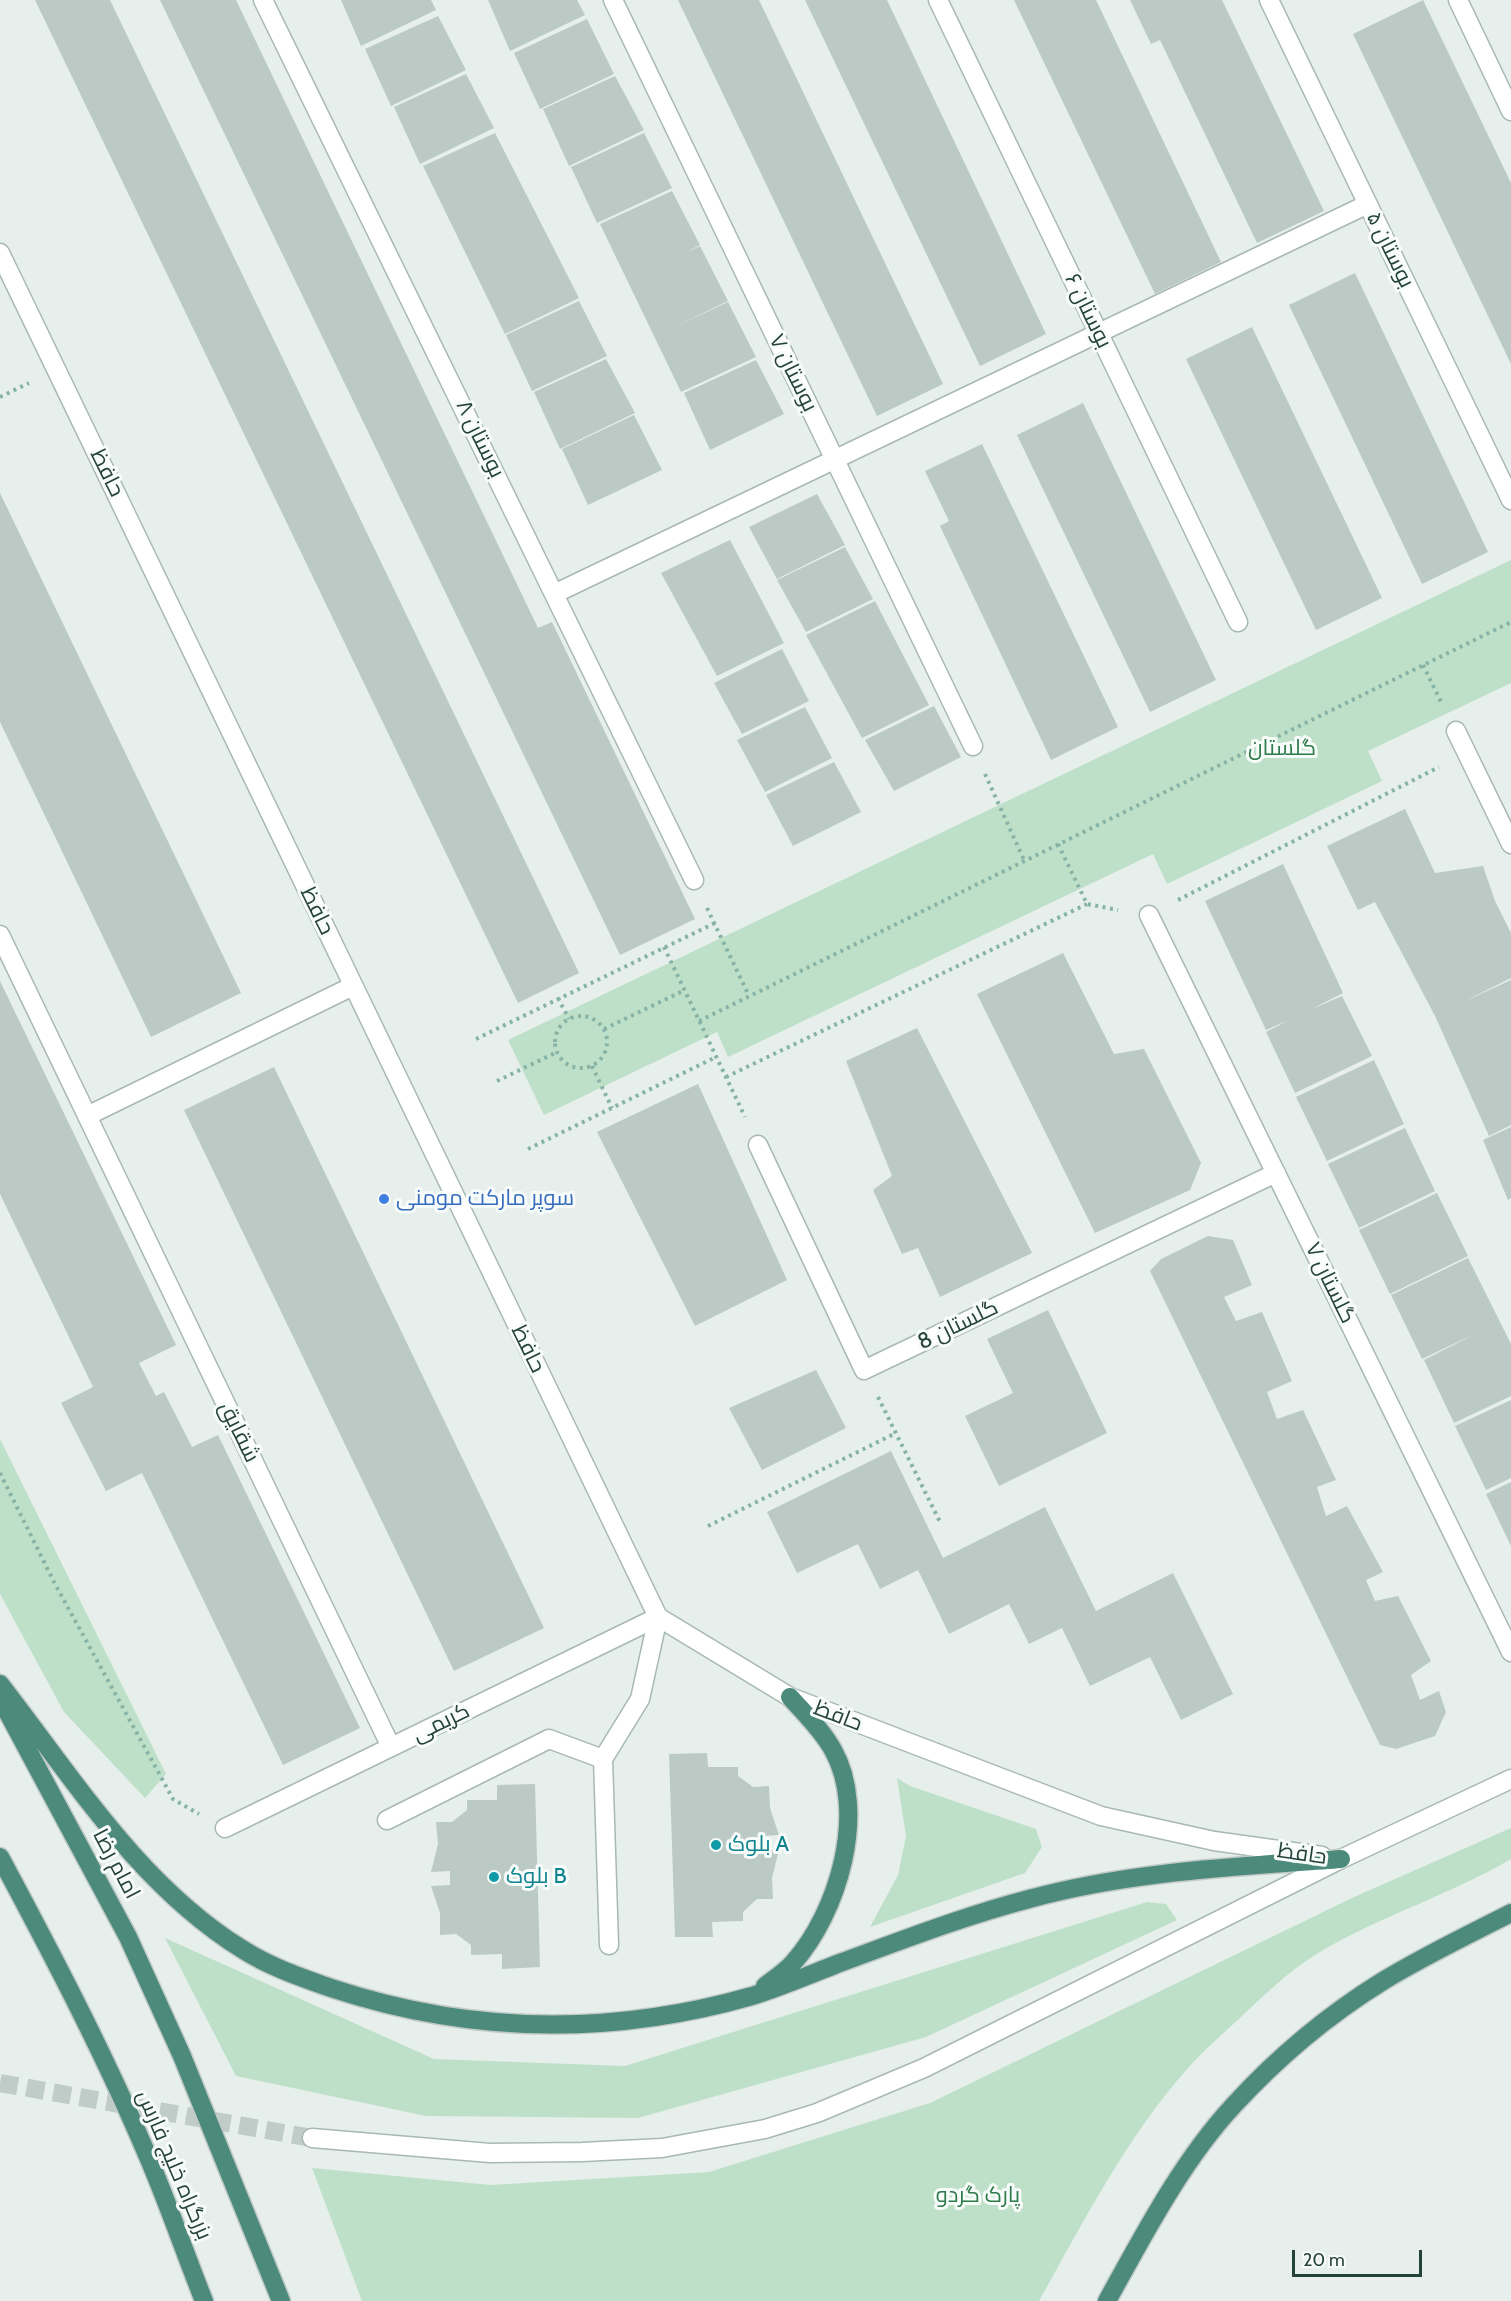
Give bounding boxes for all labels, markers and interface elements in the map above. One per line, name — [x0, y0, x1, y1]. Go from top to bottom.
street label: بوستان ۵ — [1360, 208, 1420, 292]
street label: بوستان ۶ — [1059, 269, 1117, 353]
street label: بوستان ۷ — [763, 330, 823, 416]
street label: بوستان ۸ — [450, 396, 510, 482]
street label: حافظ — [84, 445, 130, 501]
park label: گلستان — [1248, 736, 1316, 762]
street label: حافظ — [294, 883, 340, 939]
place label: سوپر مارکت مومنی — [396, 1186, 574, 1212]
marker: سوپر مارکت مومنی — [377, 1192, 391, 1206]
street label: گلستان ۷ — [1299, 1238, 1361, 1328]
street label: گلستان 8 — [913, 1294, 1003, 1356]
street label: حافظ — [505, 1321, 551, 1377]
street label: شقایق — [213, 1397, 265, 1467]
street label: حافظ — [810, 1695, 866, 1737]
street label: کریمی — [408, 1698, 474, 1748]
street label: امام رضا — [87, 1824, 145, 1904]
place label: بلوک A — [728, 1832, 789, 1858]
street label: حافظ — [1276, 1837, 1328, 1871]
marker: بلوک A — [709, 1838, 723, 1852]
place label: بلوک B — [506, 1864, 567, 1890]
marker: بلوک B — [487, 1870, 501, 1884]
street label: بزرگراه خلیج فارس — [131, 2086, 217, 2244]
park label: پارک گردو — [936, 2183, 1020, 2209]
scale bar — [1295, 2238, 1426, 2276]
text: 20 m — [1303, 2249, 1345, 2271]

